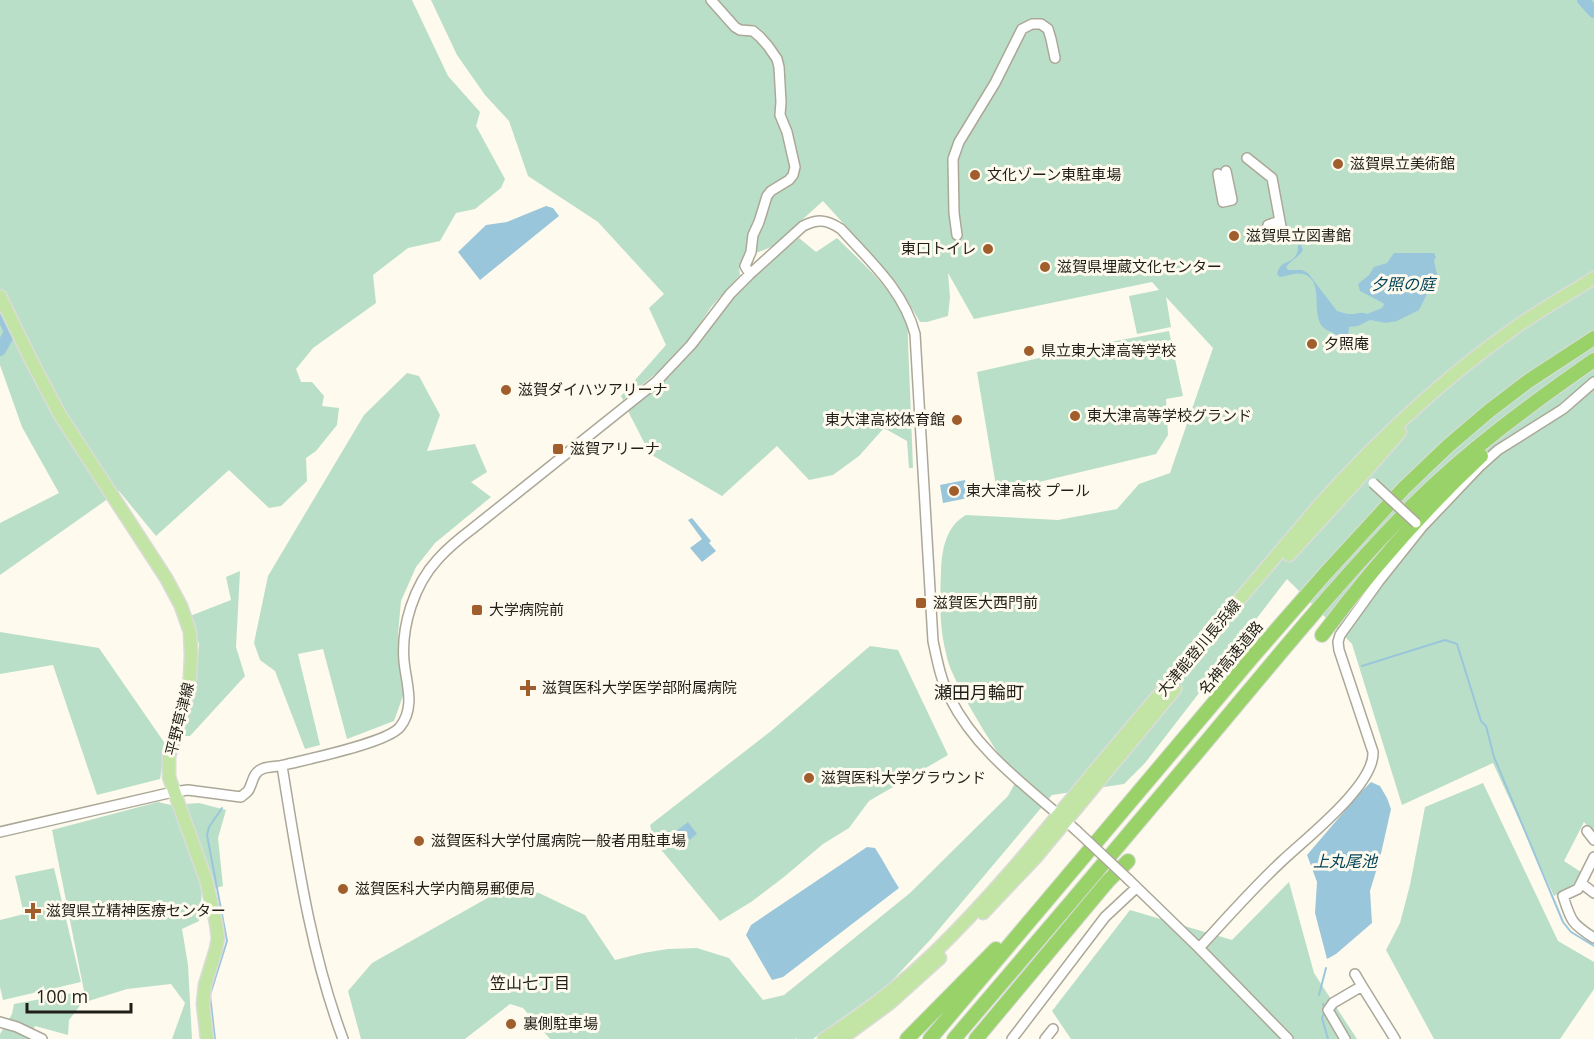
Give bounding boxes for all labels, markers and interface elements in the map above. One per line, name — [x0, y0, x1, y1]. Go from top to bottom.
place label: 滋賀県立美術館 — [1350, 153, 1455, 173]
marker: 滋賀県立美術館 — [1331, 157, 1345, 171]
place label: 文化ゾーン東駐車場 — [987, 164, 1121, 184]
marker: 文化ゾーン東駐車場 — [968, 168, 982, 182]
place label: 滋賀県立図書館 — [1246, 225, 1351, 245]
marker: 滋賀県立図書館 — [1227, 229, 1241, 243]
place label: 東口トイレ — [901, 238, 976, 258]
marker: 東口トイレ — [981, 242, 995, 256]
place label: 滋賀県埋蔵文化センター — [1057, 256, 1222, 276]
marker: 滋賀県埋蔵文化センター — [1038, 260, 1052, 274]
water label: 夕照の庭 — [1371, 273, 1438, 295]
place label: 夕照庵 — [1324, 333, 1369, 353]
marker: 夕照庵 — [1305, 337, 1319, 351]
place label: 県立東大津高等学校 — [1041, 340, 1176, 360]
marker: 県立東大津高等学校 — [1022, 344, 1036, 358]
place label: 滋賀ダイハツアリーナ — [518, 379, 668, 399]
marker: 滋賀ダイハツアリーナ — [499, 383, 513, 397]
place label: 東大津高等学校グランド — [1087, 405, 1252, 425]
place label: 東大津高校体育館 — [825, 409, 945, 429]
marker: 東大津高等学校グランド — [1068, 409, 1082, 423]
marker: 東大津高校体育館 — [950, 413, 964, 427]
place label: 滋賀アリーナ — [570, 438, 660, 458]
marker: 滋賀アリーナ — [551, 442, 565, 456]
place label: 東大津高校 プール — [966, 480, 1090, 500]
marker: 東大津高校 プール — [947, 484, 961, 498]
place label: 滋賀医大西門前 — [933, 592, 1038, 612]
street label: 大津能登川長浜線 — [1152, 595, 1244, 700]
marker: 滋賀医大西門前 — [914, 596, 928, 610]
place label: 大学病院前 — [489, 599, 564, 619]
marker: 大学病院前 — [470, 603, 484, 617]
street label: 名神高速道路 — [1194, 616, 1267, 698]
place label: 滋賀医科大学医学部附属病院 — [542, 677, 737, 697]
marker: 滋賀医科大学医学部附属病院 — [519, 679, 537, 697]
street label: 平野草津線 — [160, 680, 198, 758]
district label: 瀬田月輪町 — [934, 680, 1024, 704]
place label: 滋賀医科大学グラウンド — [821, 767, 986, 787]
marker: 滋賀医科大学グラウンド — [802, 771, 816, 785]
place label: 滋賀医科大学付属病院一般者用駐車場 — [431, 830, 686, 850]
marker: 滋賀医科大学付属病院一般者用駐車場 — [412, 834, 426, 848]
water label: 上丸尾池 — [1313, 850, 1379, 872]
place label: 滋賀医科大学内簡易郵便局 — [355, 878, 535, 898]
marker: 滋賀医科大学内簡易郵便局 — [336, 882, 350, 896]
place label: 滋賀県立精神医療センター — [46, 900, 226, 920]
marker: 滋賀県立精神医療センター — [24, 902, 42, 920]
district label: 笠山七丁目 — [490, 972, 570, 994]
scale bar — [27, 976, 130, 1014]
text: 100 m — [36, 984, 88, 1008]
place label: 裏側駐車場 — [523, 1013, 598, 1033]
marker: 裏側駐車場 — [504, 1017, 518, 1031]

